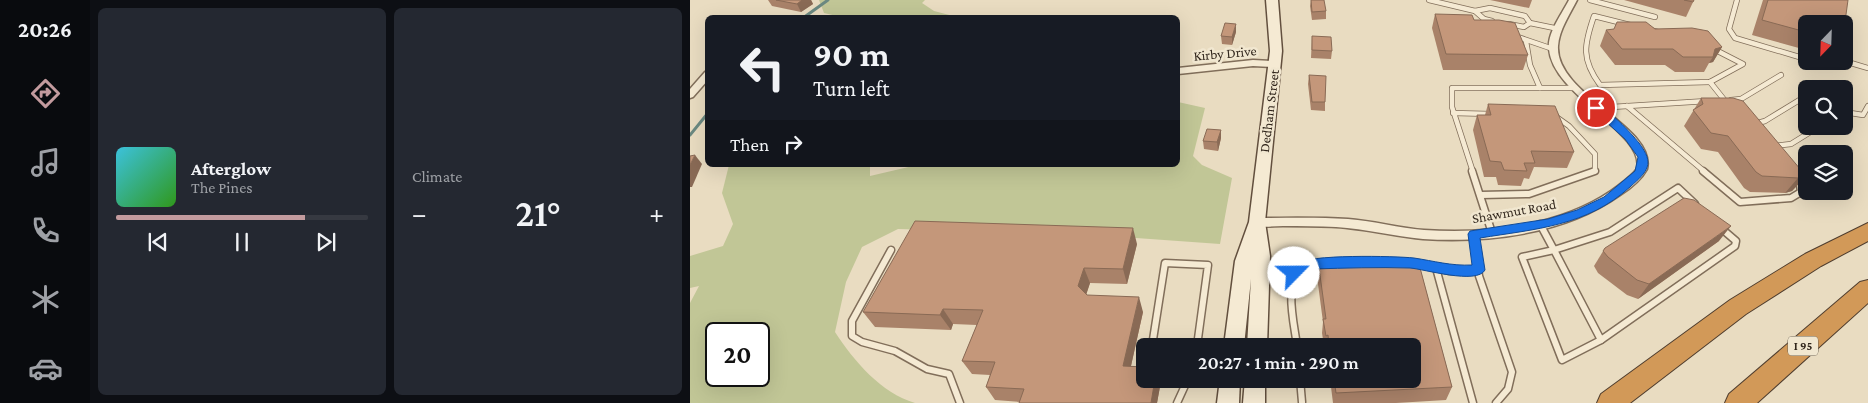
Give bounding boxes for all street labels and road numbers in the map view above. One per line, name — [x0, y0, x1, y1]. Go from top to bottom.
street label: Kirby Drive — [1193, 42, 1257, 64]
street label: Dedham Street — [1256, 68, 1282, 153]
street label: Shawmut Road — [1471, 196, 1558, 226]
road number: I 95 — [1788, 336, 1818, 356]

